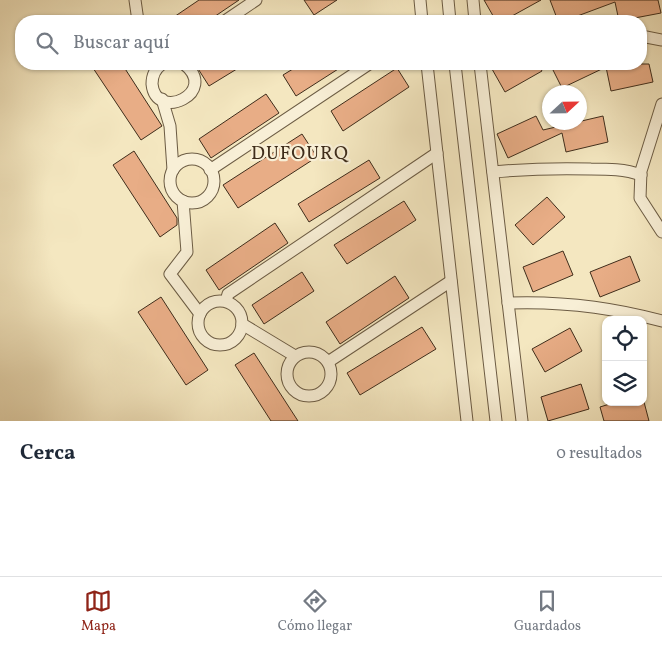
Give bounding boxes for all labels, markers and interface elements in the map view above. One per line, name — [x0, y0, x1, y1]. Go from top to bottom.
search box — [15, 15, 647, 70]
icon: search — [33, 29, 61, 57]
text: Buscar aquí — [73, 30, 170, 56]
north arrow — [542, 85, 587, 130]
district label: DUFOURQ — [251, 141, 349, 167]
map controls — [602, 316, 647, 406]
button: locate — [602, 316, 647, 361]
button: layers — [602, 361, 647, 406]
text: Cerca — [20, 439, 75, 468]
text: 0 resultados — [556, 443, 642, 465]
tab: Mapa — [81, 587, 116, 636]
tab: Cómo llegar — [278, 587, 352, 636]
tab: Guardados — [514, 587, 581, 636]

